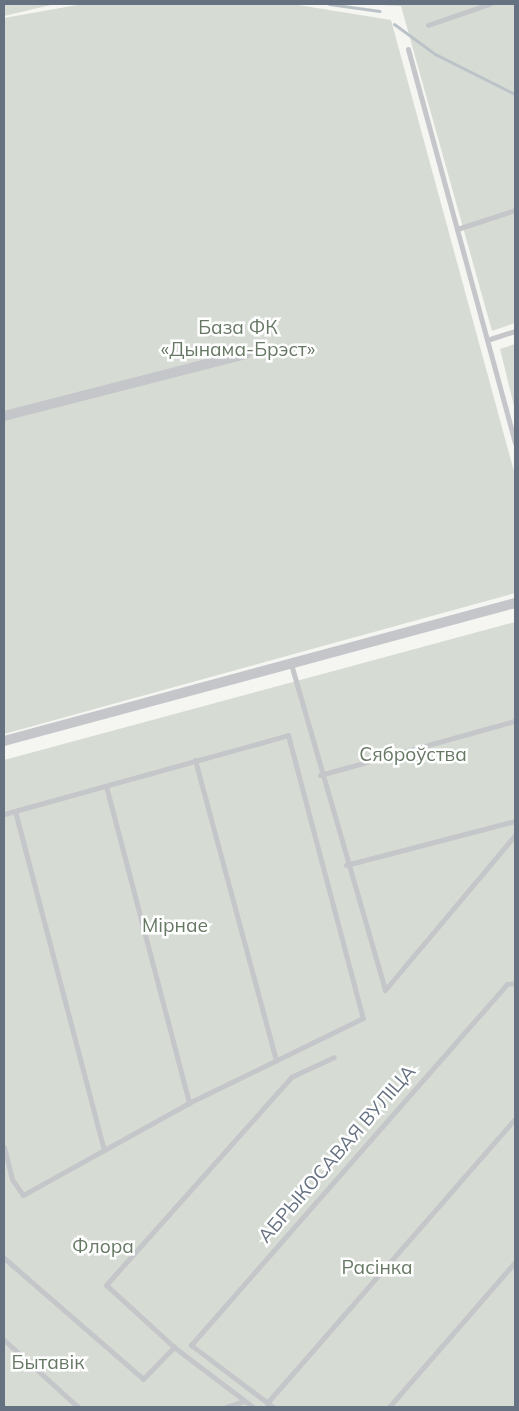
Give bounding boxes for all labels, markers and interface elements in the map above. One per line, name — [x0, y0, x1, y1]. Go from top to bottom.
park label: База ФК «Дынама-Брэст» — [161, 317, 315, 361]
park label: Сяброўства — [359, 744, 467, 766]
park label: Мірнае — [142, 915, 208, 937]
street label: АБРЫКОСАВАЯ ВУЛІЦА — [254, 1061, 420, 1247]
park label: Флора — [72, 1236, 134, 1258]
park label: Расінка — [341, 1257, 413, 1279]
park label: Бытавік — [12, 1352, 84, 1374]

